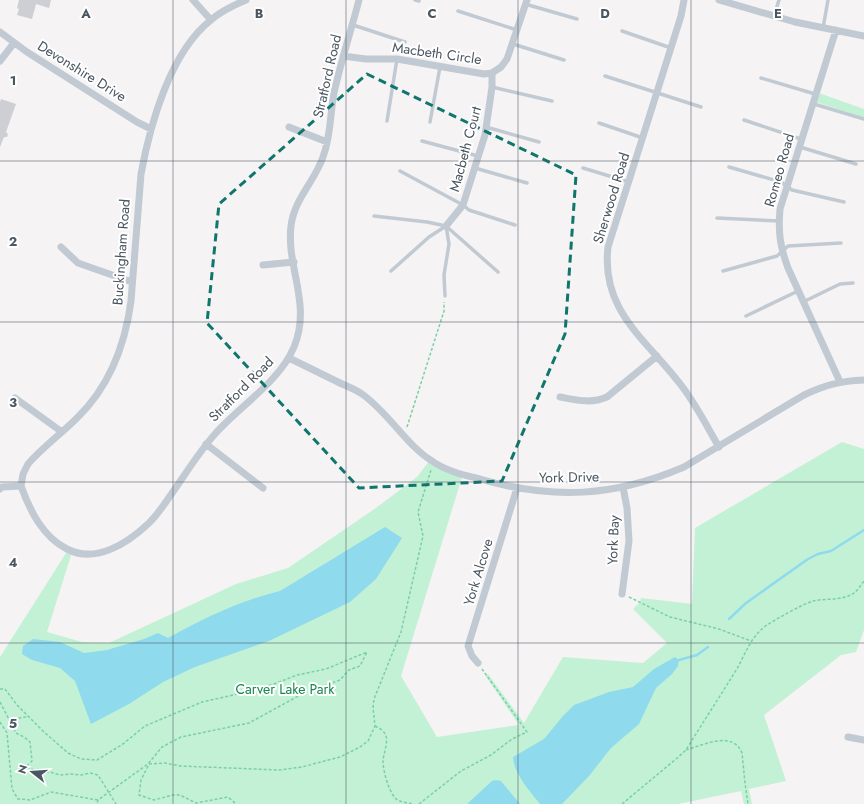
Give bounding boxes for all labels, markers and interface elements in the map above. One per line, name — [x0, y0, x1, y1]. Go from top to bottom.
text: A — [80, 4, 91, 23]
text: B — [255, 4, 264, 23]
text: C — [427, 4, 437, 23]
text: D — [600, 4, 610, 23]
text: E — [774, 4, 782, 23]
street label: Stratford Road — [308, 32, 346, 120]
street label: Devonshire Drive — [34, 36, 130, 106]
street label: Macbeth Circle — [391, 37, 483, 69]
text: 1 — [10, 71, 16, 90]
street label: Macbeth Court — [444, 103, 486, 194]
street label: Romeo Road — [759, 131, 799, 209]
street label: Sherwood Road — [588, 150, 634, 246]
street label: Buckingham Road — [107, 198, 135, 306]
text: 2 — [9, 232, 17, 251]
street label: Stratford Road — [204, 352, 278, 426]
text: 3 — [9, 393, 17, 412]
street label: York Drive — [539, 466, 599, 488]
street label: York Bay — [602, 514, 624, 565]
street label: York Alcove — [458, 536, 498, 608]
text: 4 — [8, 553, 18, 572]
park label: Carver Lake Park — [235, 679, 335, 699]
text: 5 — [9, 714, 17, 733]
north arrow — [12, 752, 52, 792]
text: N — [14, 763, 31, 776]

